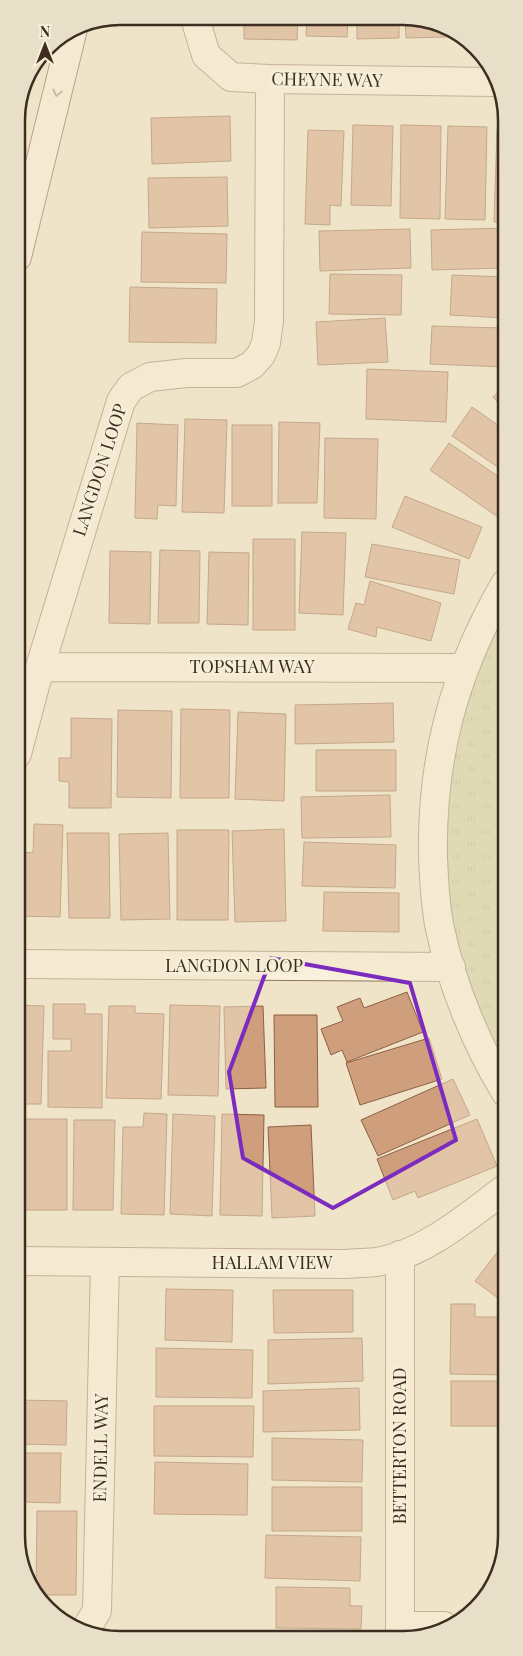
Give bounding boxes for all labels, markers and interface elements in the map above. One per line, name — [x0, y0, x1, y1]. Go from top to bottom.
north arrow — [20, 20, 70, 70]
text: N — [40, 22, 50, 41]
street label: CHEYNE WAY — [271, 66, 383, 92]
one-way arrow — [52, 89, 63, 98]
street label: LANGDON LOOP — [66, 400, 132, 539]
street label: TOPSHAM WAY — [189, 654, 315, 678]
street label: LANGDON LOOP — [165, 953, 303, 977]
street label: HALLAM VIEW — [212, 1250, 333, 1274]
street label: BETTERTON ROAD — [387, 1367, 411, 1525]
street label: ENDELL WAY — [87, 1393, 113, 1503]

